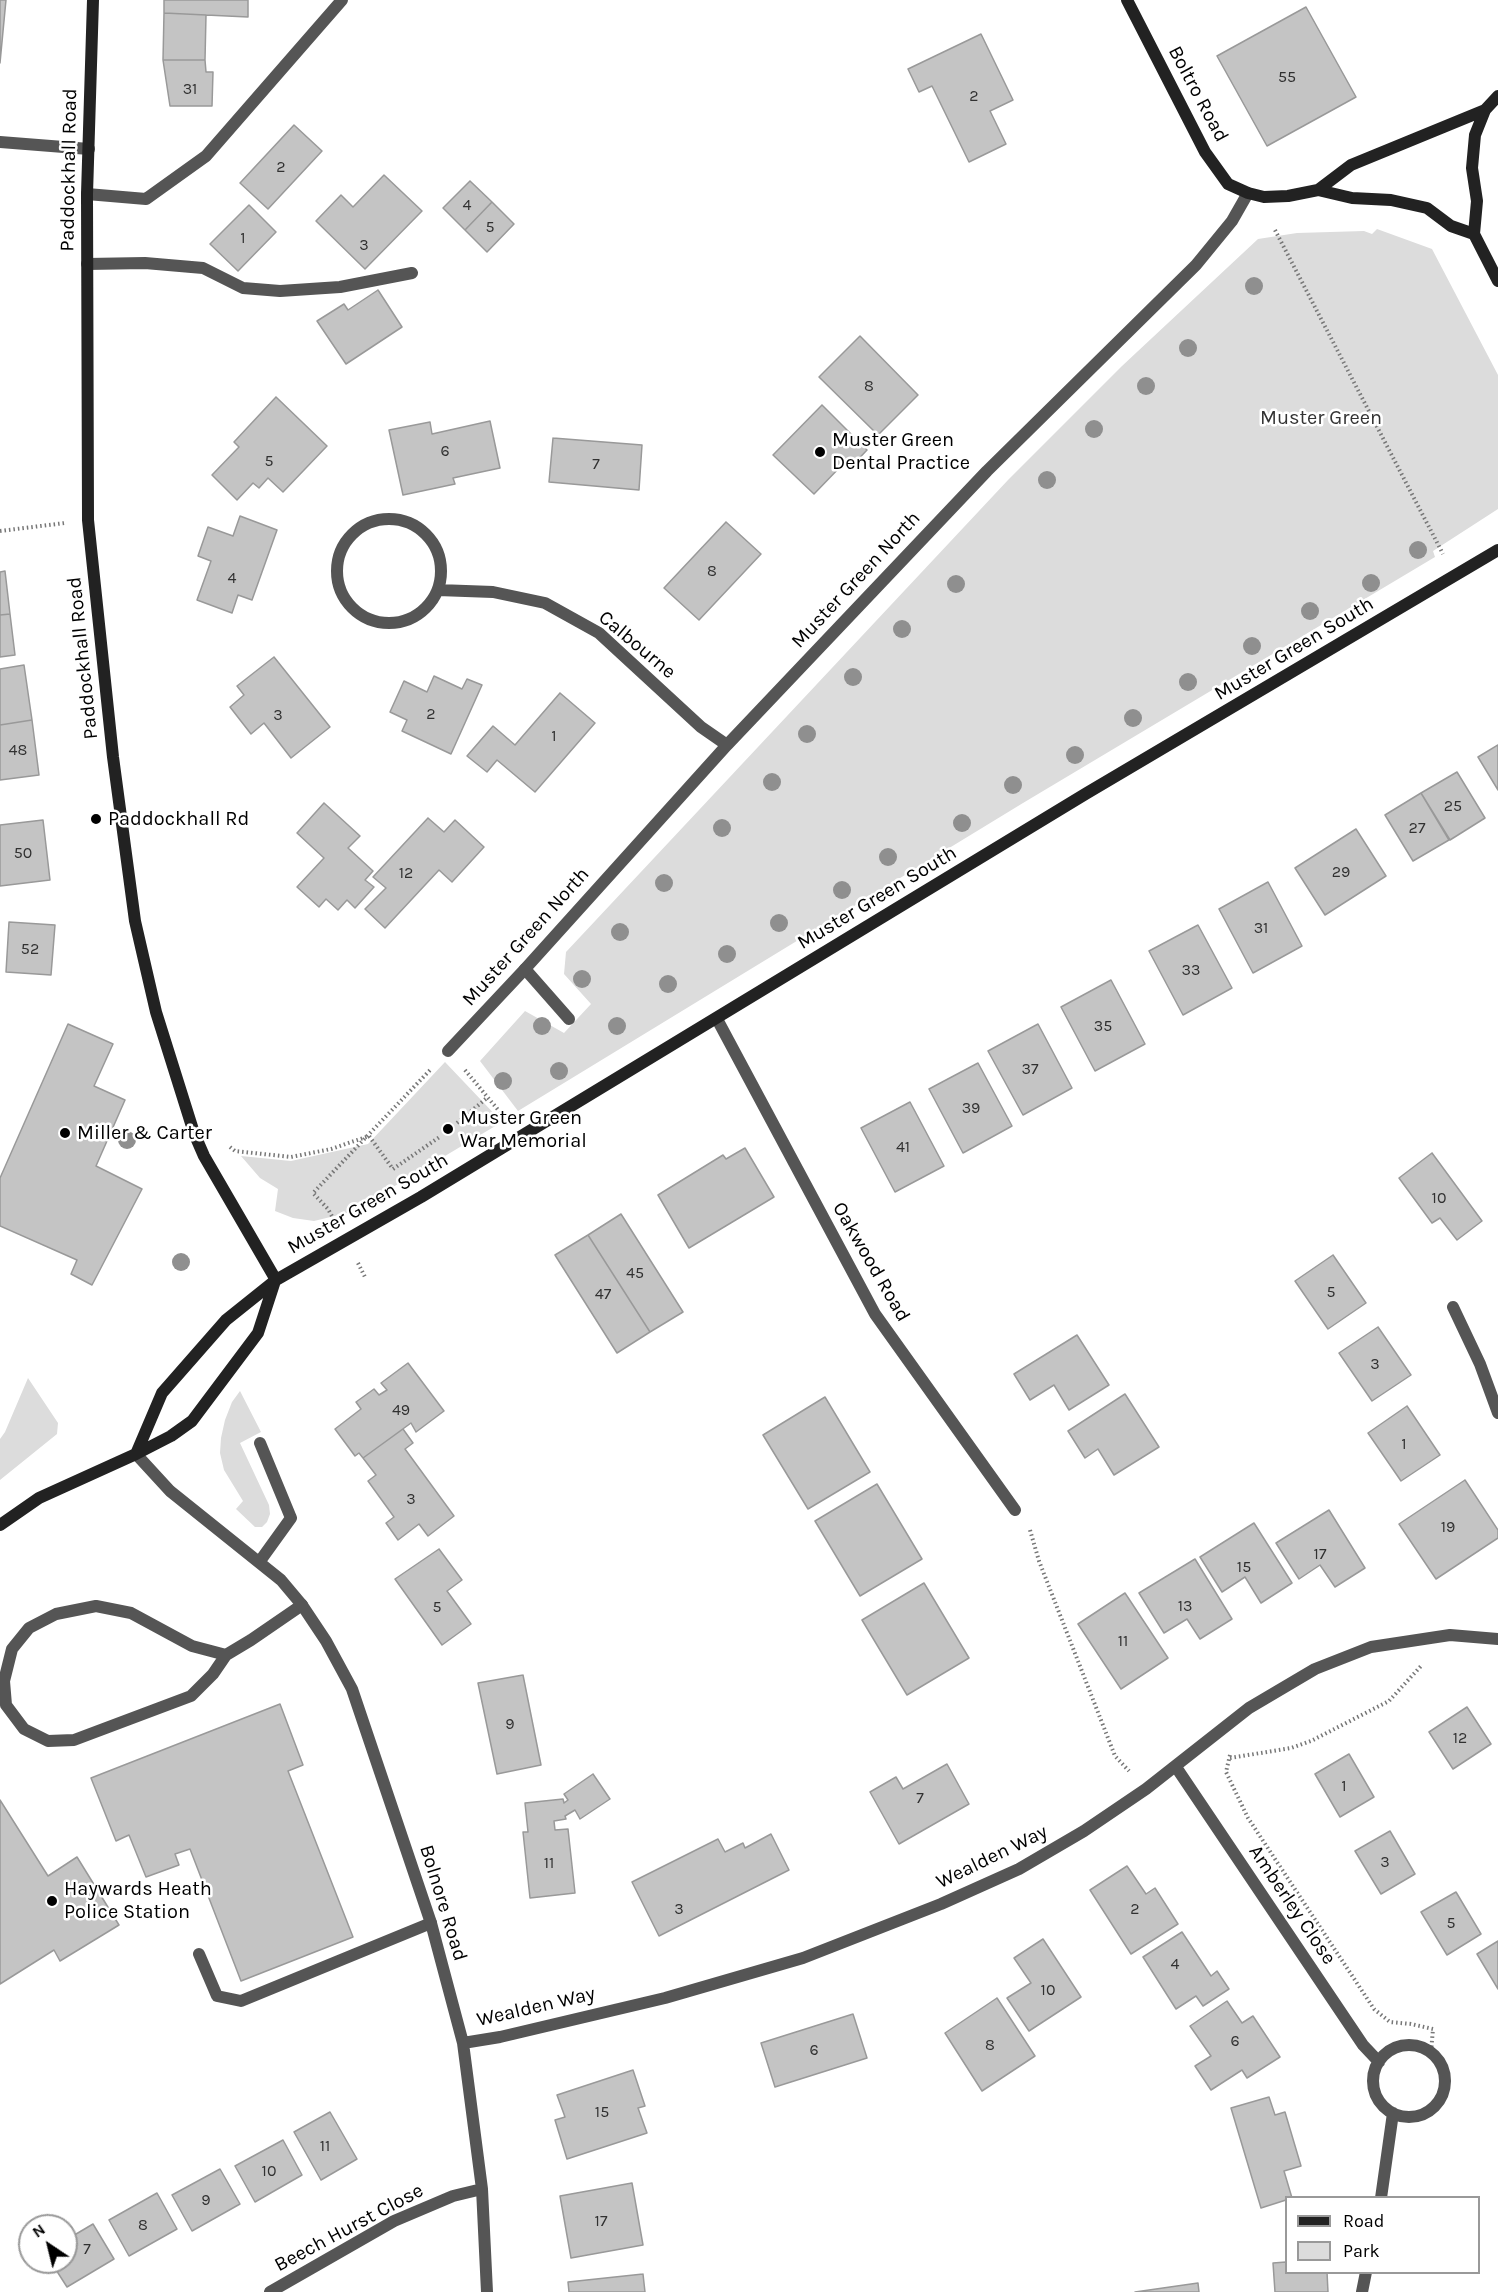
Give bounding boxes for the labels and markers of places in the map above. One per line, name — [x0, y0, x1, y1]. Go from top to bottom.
place label: Muster Green Dental Practice — [832, 428, 970, 475]
marker: Muster Green Dental Practice — [813, 445, 827, 459]
place label: Paddockhall Rd — [108, 807, 249, 831]
marker: Paddockhall Rd — [89, 812, 103, 826]
place label: Muster Green War Memorial — [460, 1106, 587, 1153]
place label: Miller & Carter — [77, 1121, 212, 1145]
marker: Muster Green War Memorial — [441, 1122, 455, 1136]
marker: Miller & Carter — [58, 1126, 72, 1140]
place label: Haywards Heath Police Station — [64, 1877, 212, 1924]
marker: Haywards Heath Police Station — [45, 1894, 59, 1908]

